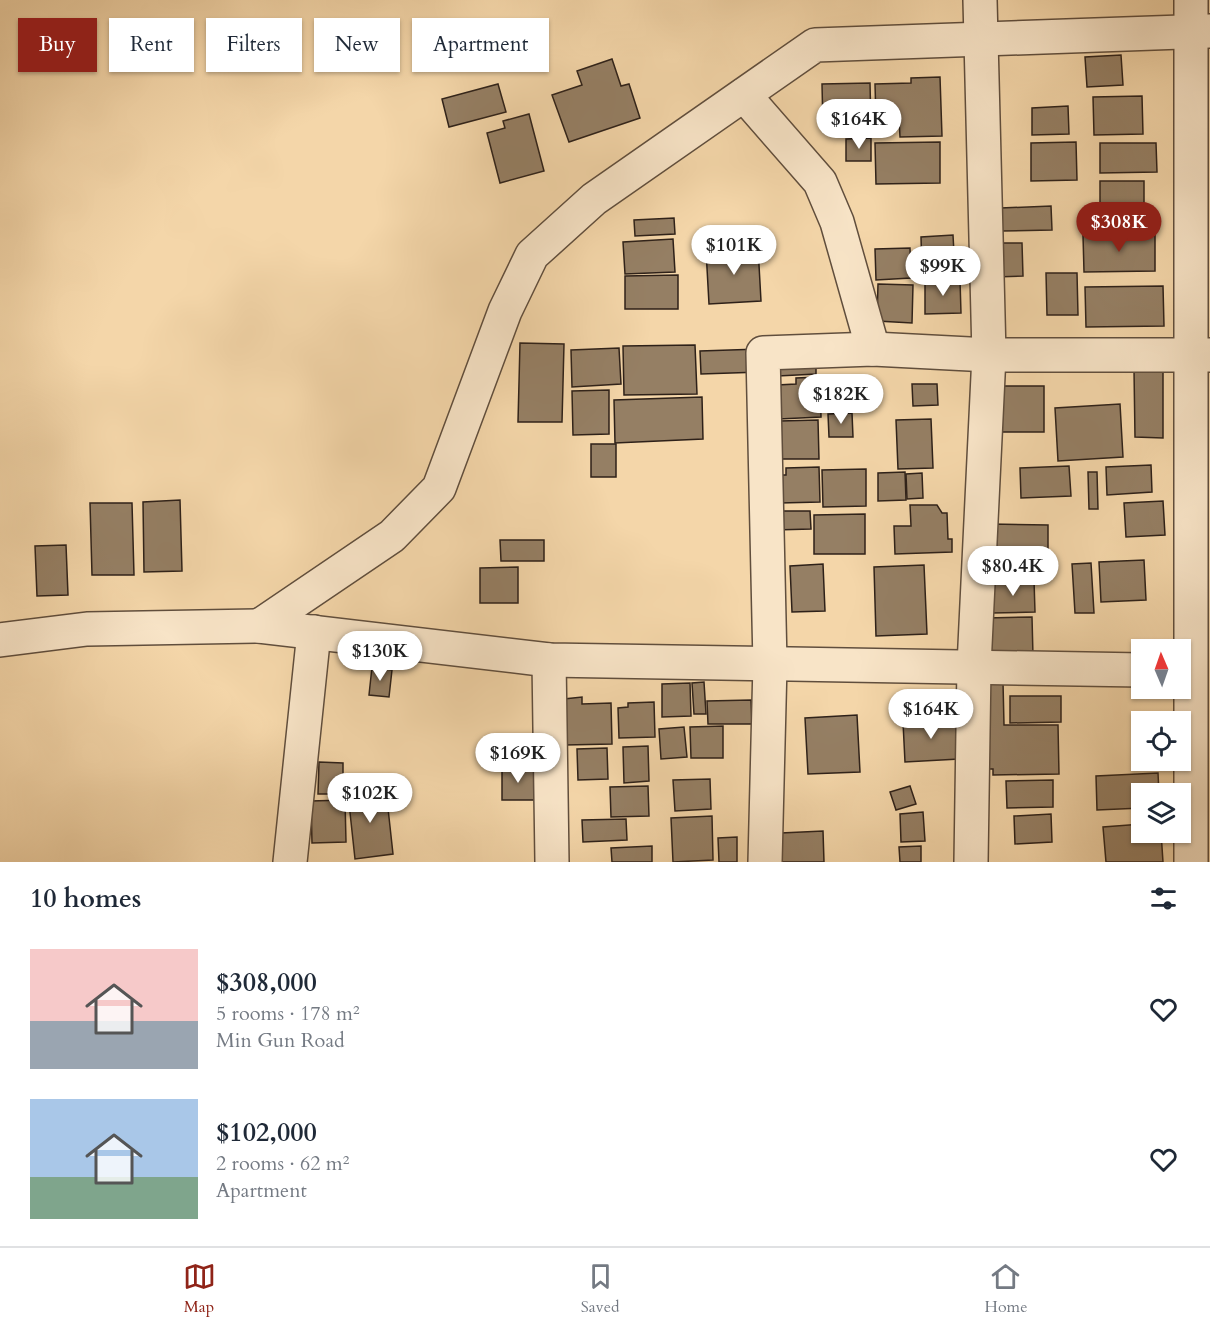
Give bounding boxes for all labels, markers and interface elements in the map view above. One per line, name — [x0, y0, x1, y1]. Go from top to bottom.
chip: Buy — [18, 18, 97, 72]
chip: Rent — [109, 18, 194, 72]
chip: Filters — [206, 18, 302, 72]
chip: New — [314, 18, 400, 72]
chip: Apartment — [412, 18, 549, 72]
pin: $164K — [817, 99, 901, 150]
text: $164K — [830, 105, 888, 132]
pin: $308K — [1077, 202, 1161, 253]
text: $308K — [1090, 208, 1148, 235]
pin: $101K — [692, 225, 776, 276]
text: $101K — [705, 231, 763, 258]
pin: $99K — [907, 246, 979, 297]
text: $99K — [920, 252, 966, 279]
pin: $182K — [799, 374, 883, 425]
text: $182K — [812, 380, 870, 407]
pin: $80.4K — [964, 546, 1062, 597]
text: $80.4K — [982, 552, 1044, 579]
pin: $130K — [338, 631, 422, 682]
text: $130K — [351, 637, 409, 664]
north arrow — [1131, 639, 1191, 699]
map controls — [1131, 639, 1191, 843]
pin: $164K — [889, 689, 973, 740]
text: $164K — [902, 695, 960, 722]
button: locate — [1131, 711, 1191, 771]
pin: $169K — [476, 733, 560, 784]
text: $169K — [489, 739, 547, 766]
pin: $102K — [328, 773, 412, 824]
text: $102K — [341, 779, 399, 806]
button: layers — [1131, 783, 1191, 843]
text: 10 homes — [30, 881, 141, 916]
icon: filters — [1147, 882, 1180, 915]
text: $308,000 — [216, 965, 317, 1000]
icon: home — [78, 973, 150, 1045]
icon: heart — [1147, 993, 1180, 1026]
text: 5 rooms · 178 m² — [216, 1000, 360, 1027]
text: Min Gun Road — [216, 1027, 345, 1054]
text: $102,000 — [216, 1115, 317, 1150]
icon: home — [78, 1123, 150, 1195]
icon: heart — [1147, 1143, 1180, 1176]
text: 2 rooms · 62 m² — [216, 1150, 349, 1177]
text: Apartment — [216, 1177, 307, 1204]
tab: Map — [183, 1260, 216, 1318]
tab: Saved — [581, 1260, 619, 1318]
tab: Home — [985, 1260, 1027, 1318]

